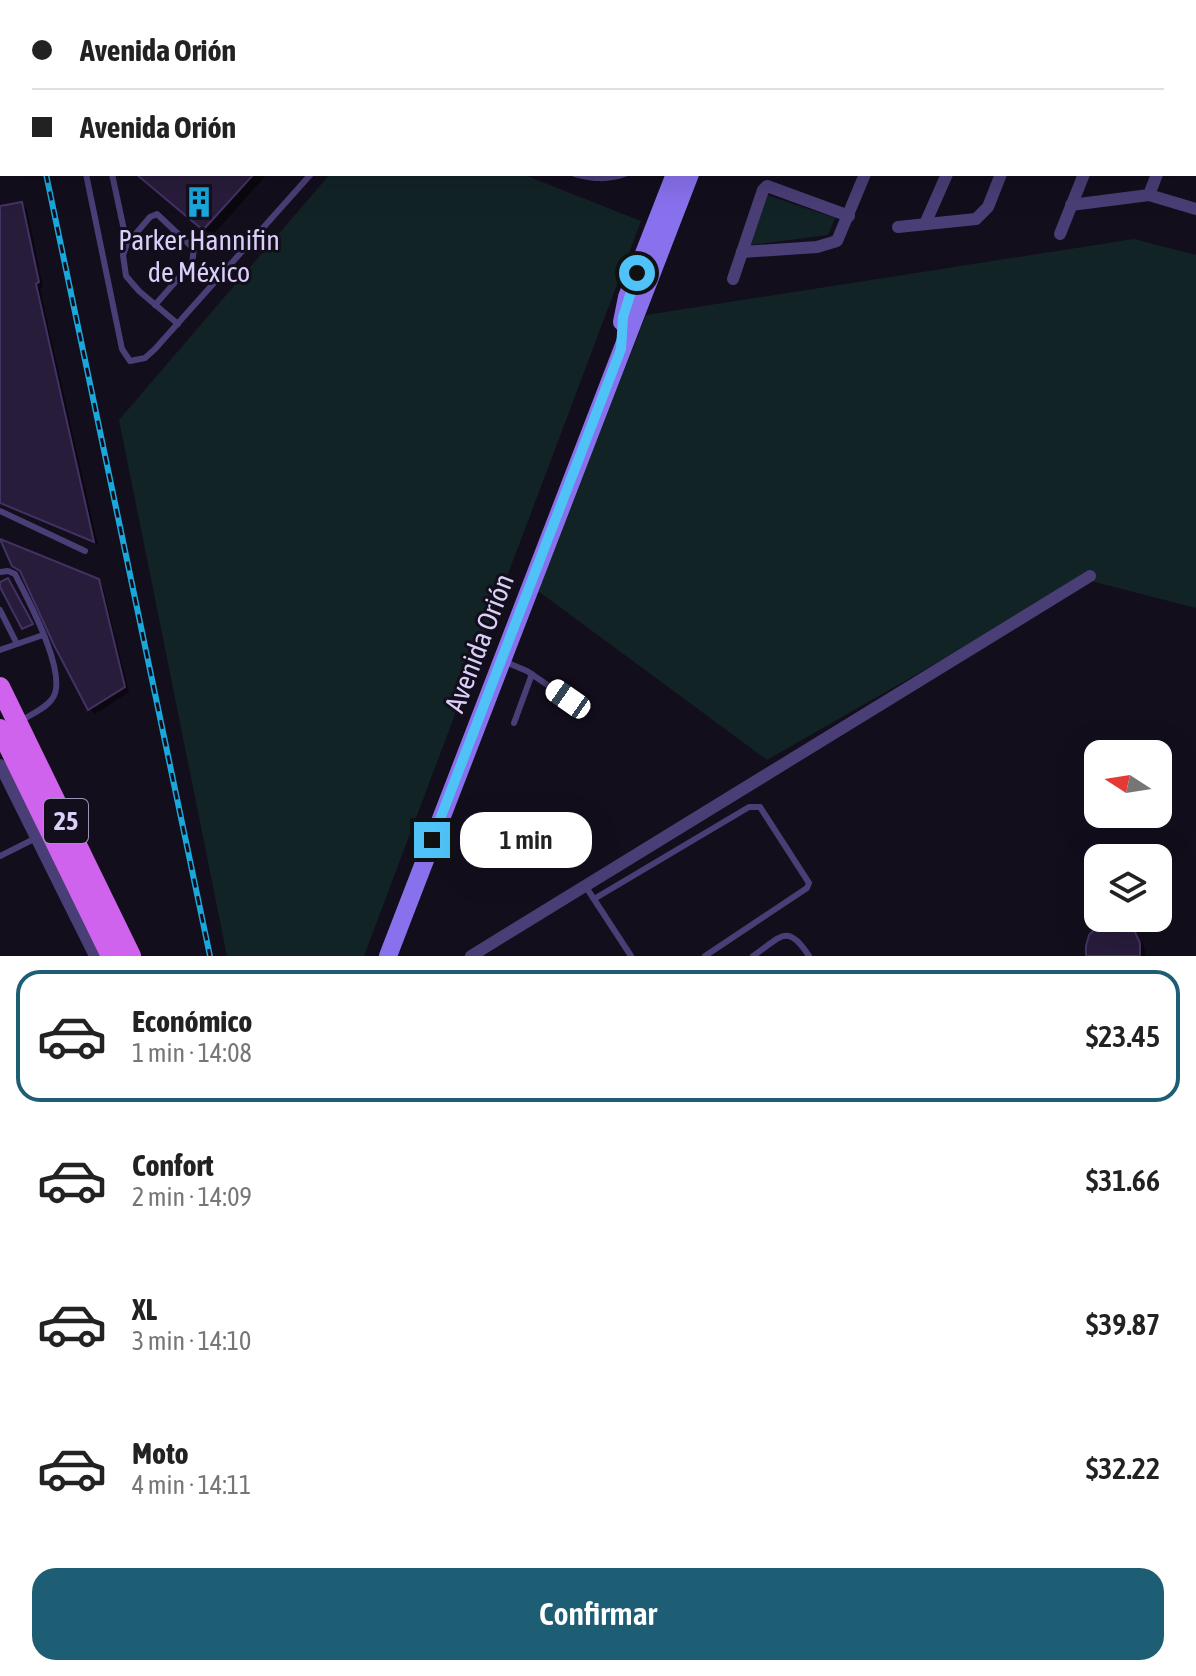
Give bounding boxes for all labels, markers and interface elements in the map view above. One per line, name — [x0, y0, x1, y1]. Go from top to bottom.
text: Avenida Orión — [80, 33, 236, 67]
text: Avenida Orión — [80, 110, 236, 144]
building icon: Parker Hannifin de México — [182, 185, 216, 219]
place label: Parker Hannifin de México — [118, 224, 280, 288]
route start — [619, 255, 655, 291]
street label: Avenida Orión — [438, 569, 520, 717]
car — [541, 675, 595, 723]
north arrow — [1084, 740, 1172, 828]
map controls — [1084, 740, 1172, 932]
road number: 25 — [44, 799, 88, 843]
callout: 1 min — [460, 812, 592, 868]
route end — [414, 822, 450, 858]
text: 1 min — [499, 825, 553, 855]
button: layers — [1084, 844, 1172, 932]
icon: car — [36, 1000, 108, 1072]
text: Económico — [132, 1004, 252, 1038]
text: $23.45 — [1086, 1019, 1160, 1053]
text: 1 min · 14:08 — [132, 1038, 252, 1068]
icon: car — [36, 1144, 108, 1216]
text: Confort — [132, 1148, 214, 1182]
text: $31.66 — [1086, 1163, 1160, 1197]
text: 2 min · 14:09 — [132, 1182, 252, 1212]
icon: car — [36, 1288, 108, 1360]
text: XL — [132, 1292, 157, 1326]
text: $39.87 — [1086, 1307, 1160, 1341]
text: 3 min · 14:10 — [132, 1326, 251, 1356]
icon: car — [36, 1432, 108, 1504]
text: Moto — [132, 1436, 189, 1470]
text: $32.22 — [1086, 1451, 1160, 1485]
text: 4 min · 14:11 — [132, 1470, 251, 1500]
button: Confirmar — [32, 1568, 1164, 1660]

